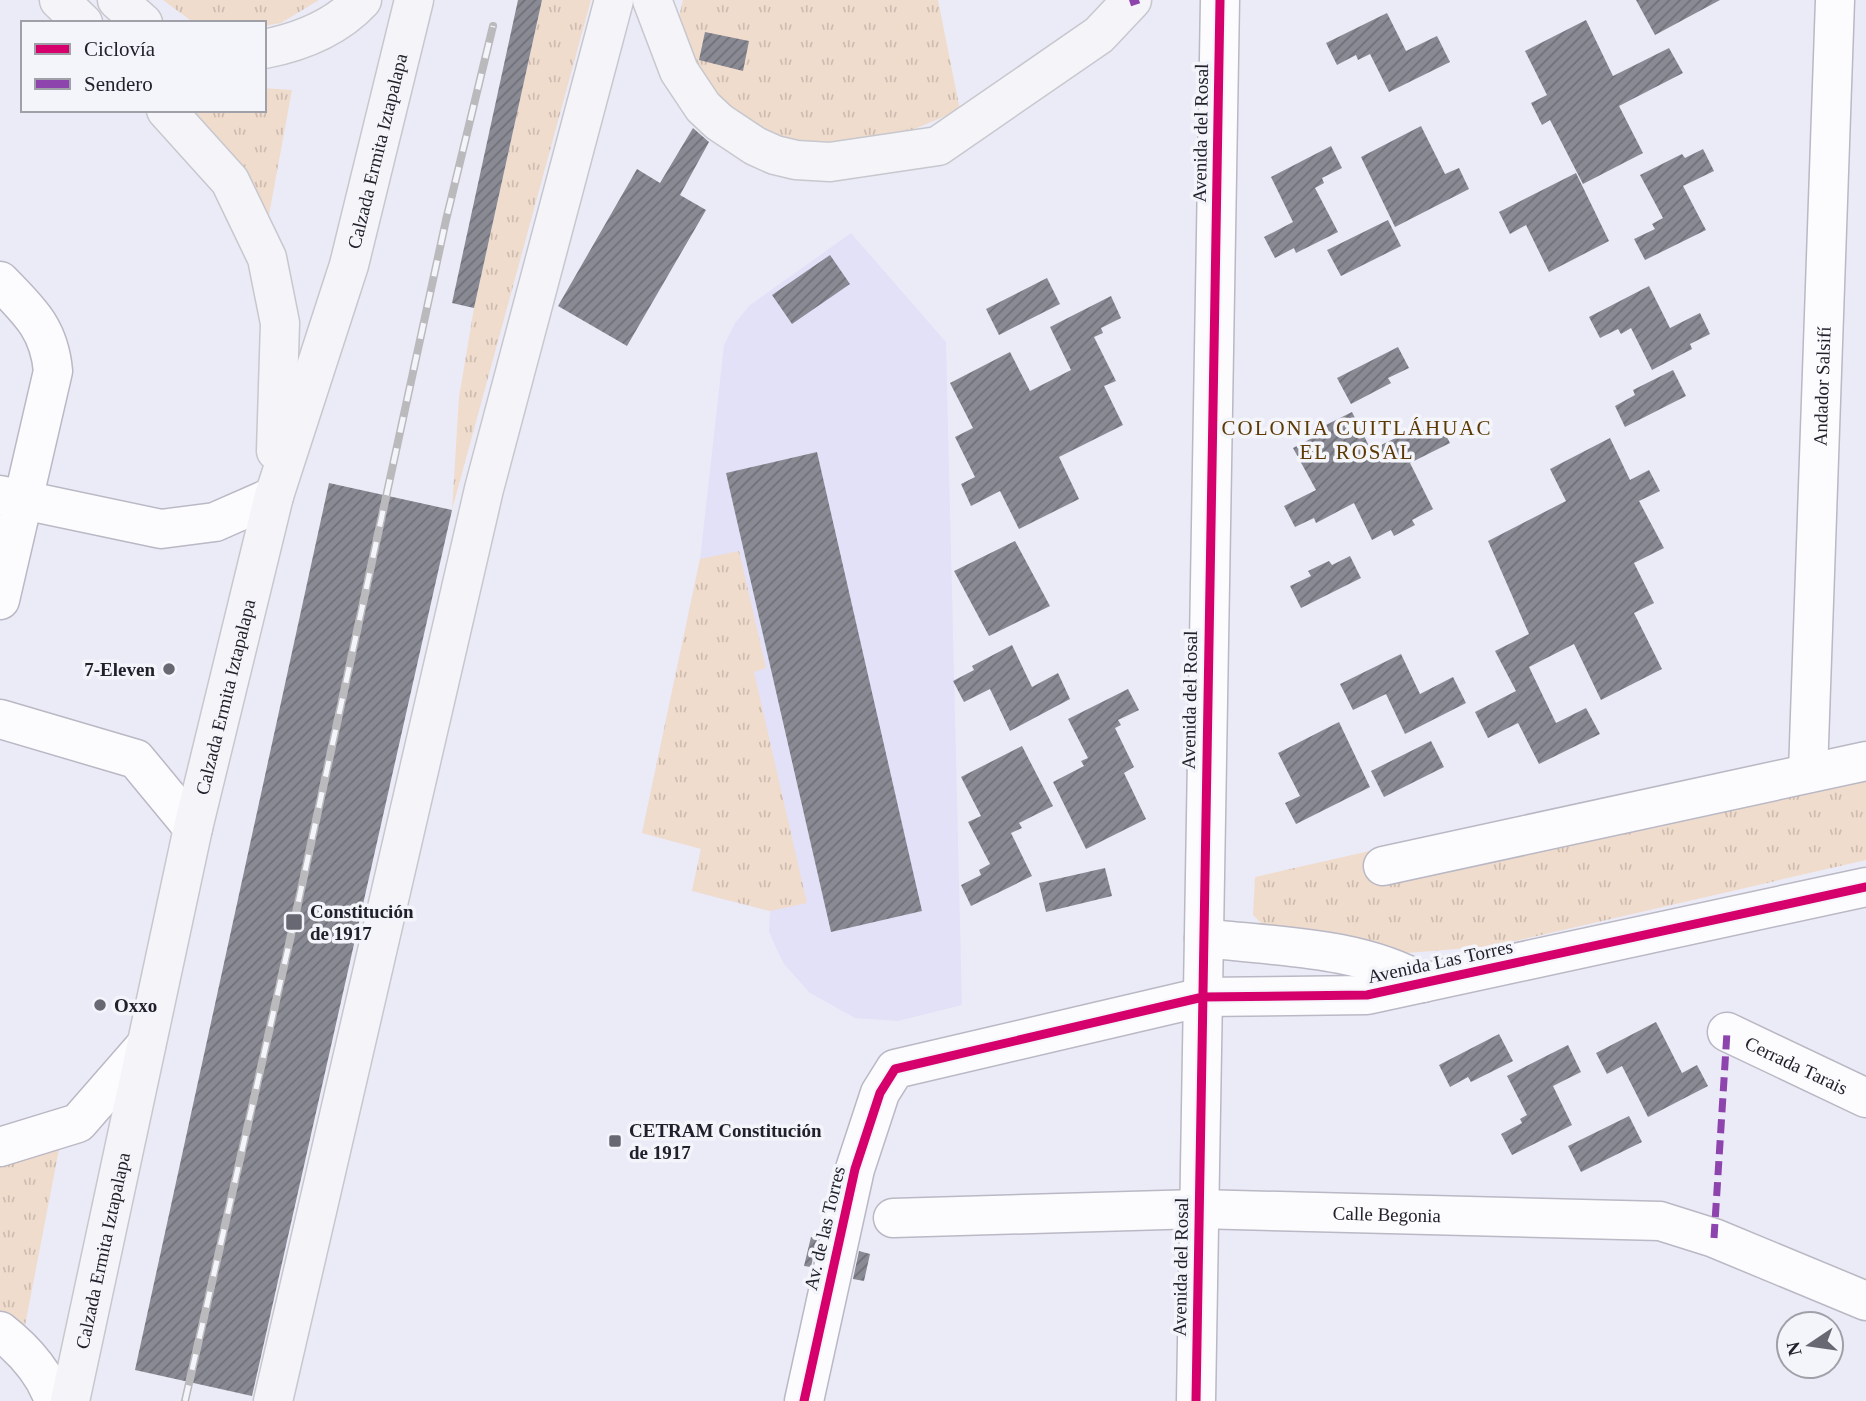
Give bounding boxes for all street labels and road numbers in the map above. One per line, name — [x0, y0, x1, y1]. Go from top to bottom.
street label: Calzada Ermita Iztapalapa — [343, 51, 412, 251]
street label: Avenida del Rosal — [1189, 63, 1212, 203]
street label: Andador Salsifí — [1809, 325, 1835, 447]
street label: Calzada Ermita Iztapalapa — [192, 597, 260, 797]
street label: Avenida del Rosal — [1178, 630, 1201, 770]
street label: Avenida Las Torres — [1366, 936, 1515, 987]
street label: Cerrada Tarais — [1742, 1032, 1851, 1099]
street label: Calzada Ermita Iztapalapa — [72, 1150, 134, 1351]
street label: Av. de las Torres — [800, 1164, 849, 1292]
street label: Avenida del Rosal — [1169, 1197, 1192, 1337]
street label: Calle Begonia — [1332, 1203, 1442, 1226]

